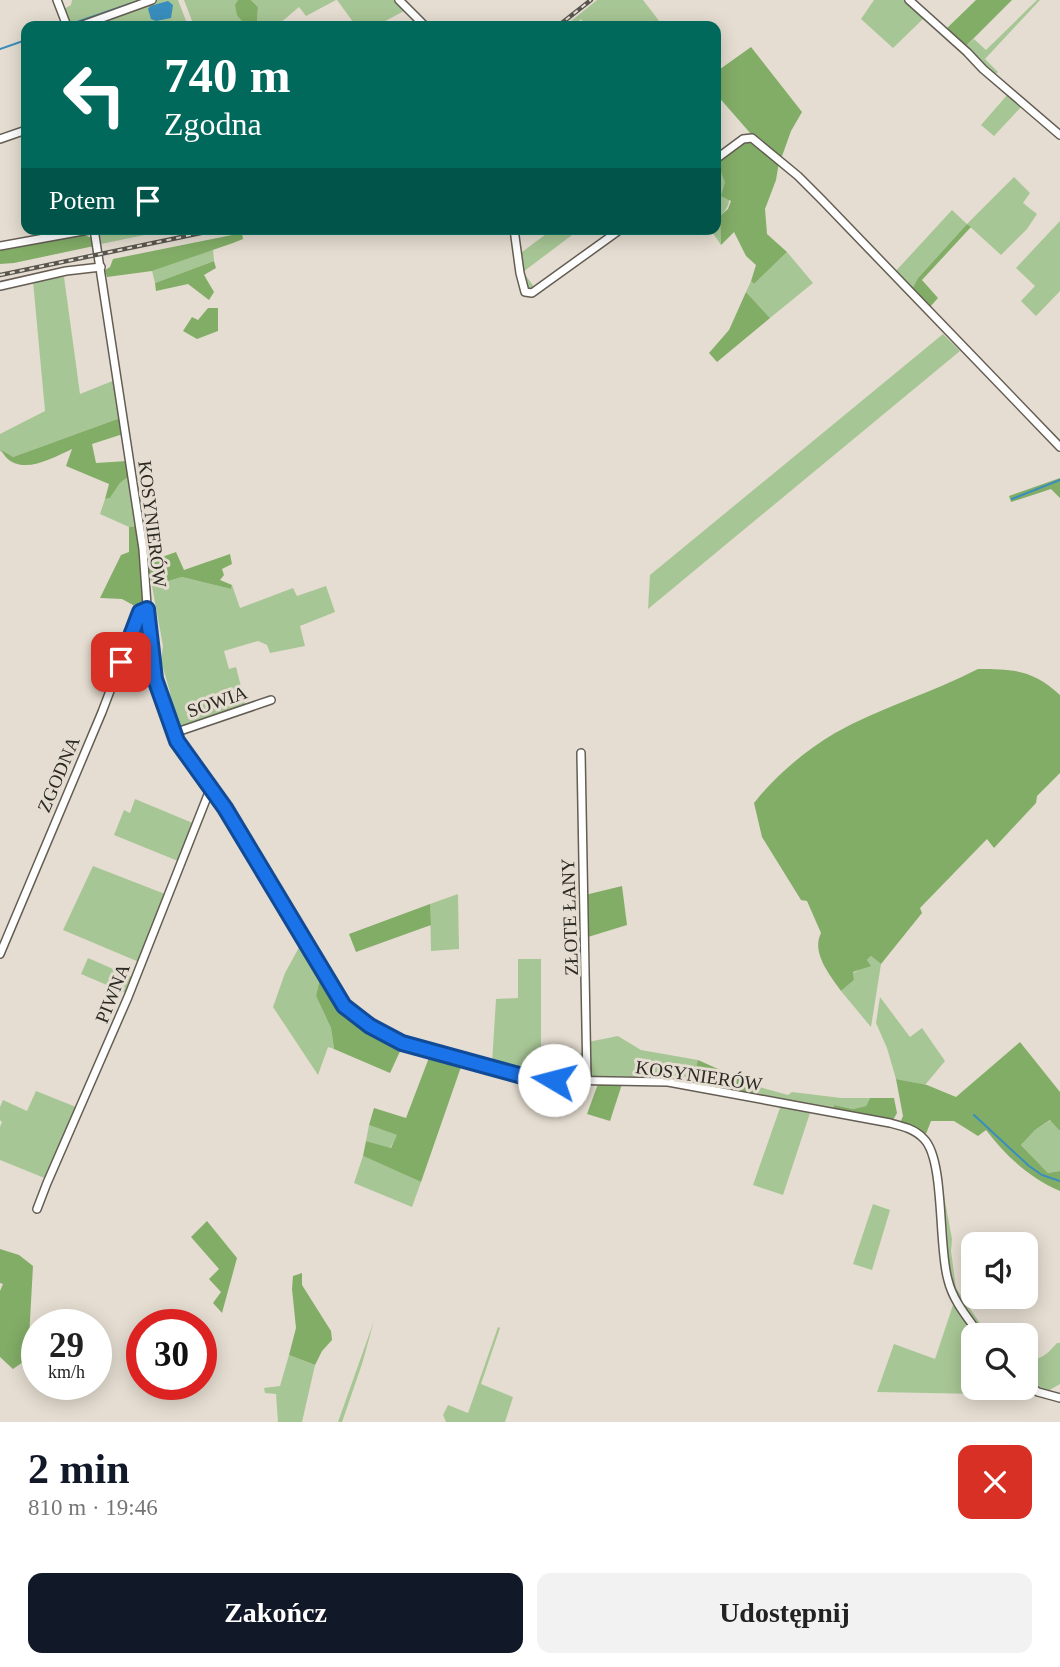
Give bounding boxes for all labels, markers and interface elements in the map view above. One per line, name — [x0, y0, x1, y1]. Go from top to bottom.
text: 740 m — [164, 48, 291, 103]
icon: left — [49, 49, 140, 140]
text: Zgodna — [164, 106, 262, 142]
icon: arrive — [129, 182, 167, 220]
text: Potem — [49, 186, 115, 215]
street label: KOSYNIERÓW — [134, 459, 171, 589]
pin — [91, 632, 151, 692]
icon: arrive — [102, 643, 140, 681]
street label: SOWIA — [184, 681, 250, 722]
street label: ZGODNA — [33, 733, 84, 815]
street label: ZŁOTE ŁANY — [557, 858, 582, 976]
street label: PIWNA — [91, 960, 134, 1026]
position arrow — [517, 1043, 591, 1117]
street label: KOSYNIERÓW — [634, 1056, 764, 1095]
map controls — [961, 1232, 1038, 1400]
button: sound — [961, 1232, 1038, 1309]
speed limit sign: 30 — [126, 1309, 217, 1400]
button: search — [961, 1323, 1038, 1400]
text: 29 — [49, 1326, 84, 1365]
text: km/h — [48, 1362, 85, 1382]
button: close — [958, 1445, 1032, 1519]
text: 2 min — [28, 1446, 130, 1492]
text: 810 m · 19:46 — [28, 1495, 158, 1520]
button: Zakończ — [28, 1573, 523, 1653]
button: Udostępnij — [537, 1573, 1032, 1653]

